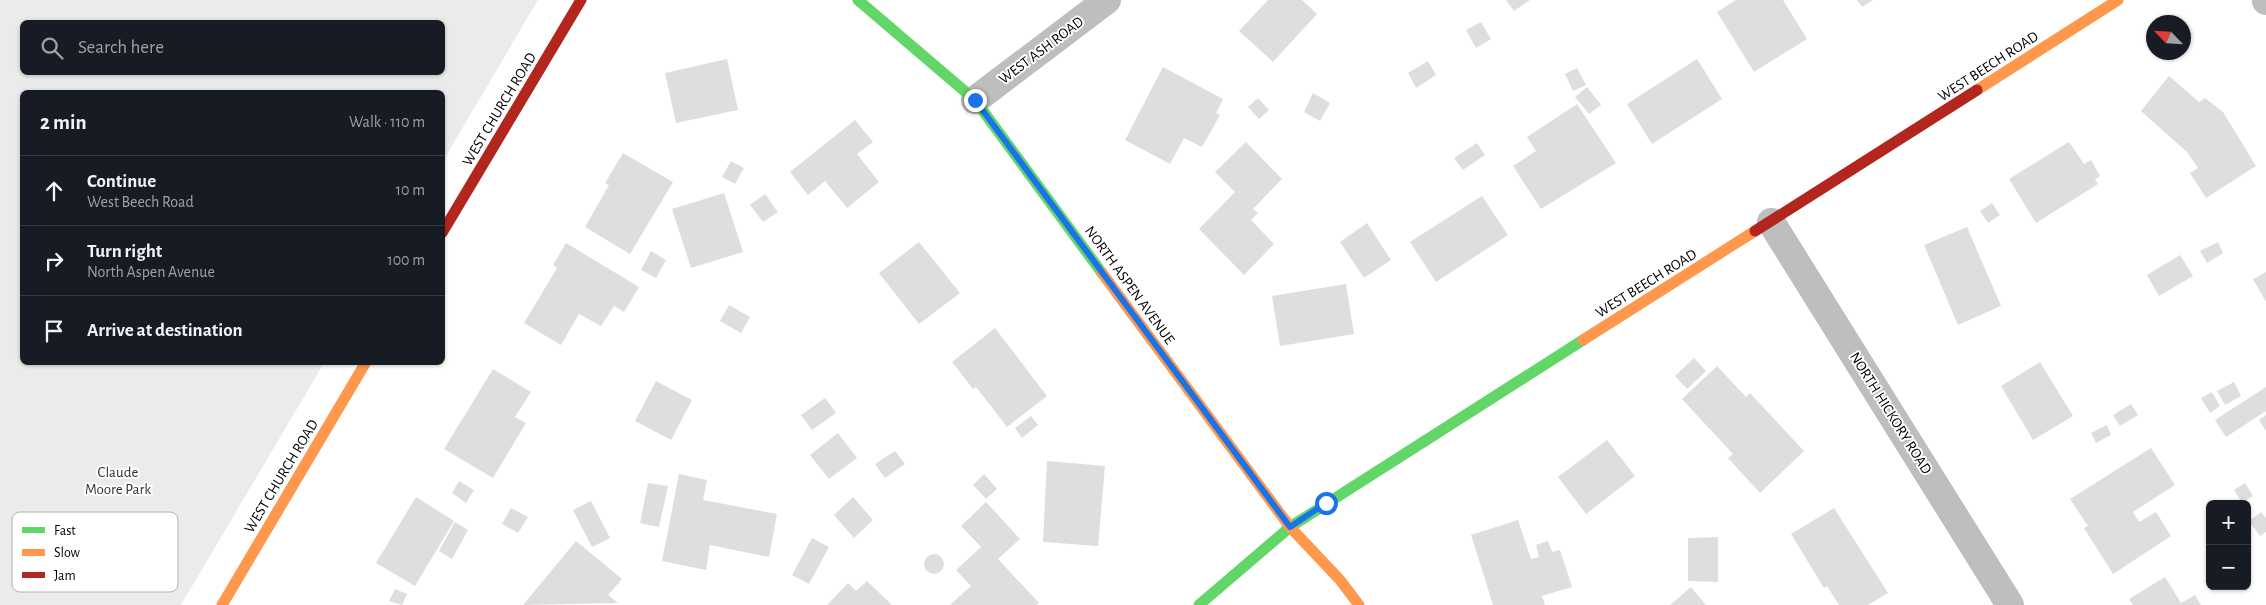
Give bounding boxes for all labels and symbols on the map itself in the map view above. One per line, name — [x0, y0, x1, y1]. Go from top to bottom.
street label: WEST ASH ROAD — [996, 14, 1087, 87]
north arrow — [2146, 15, 2191, 60]
street label: WEST BEECH ROAD — [1936, 28, 2041, 104]
street label: WEST CHURCH ROAD — [460, 50, 539, 169]
route end — [964, 89, 987, 112]
street label: NORTH ASPEN AVENUE — [1082, 224, 1177, 347]
street label: WEST BEECH ROAD — [1593, 246, 1700, 321]
street label: NORTH HICKORY ROAD — [1847, 350, 1934, 477]
street label: WEST CHURCH ROAD — [242, 417, 321, 536]
park label: Claude Moore Park — [85, 465, 151, 497]
route start — [1315, 492, 1338, 515]
legend — [12, 512, 178, 592]
text: Fast — [54, 524, 76, 538]
text: Slow — [54, 546, 81, 560]
text: Jam — [54, 569, 76, 583]

